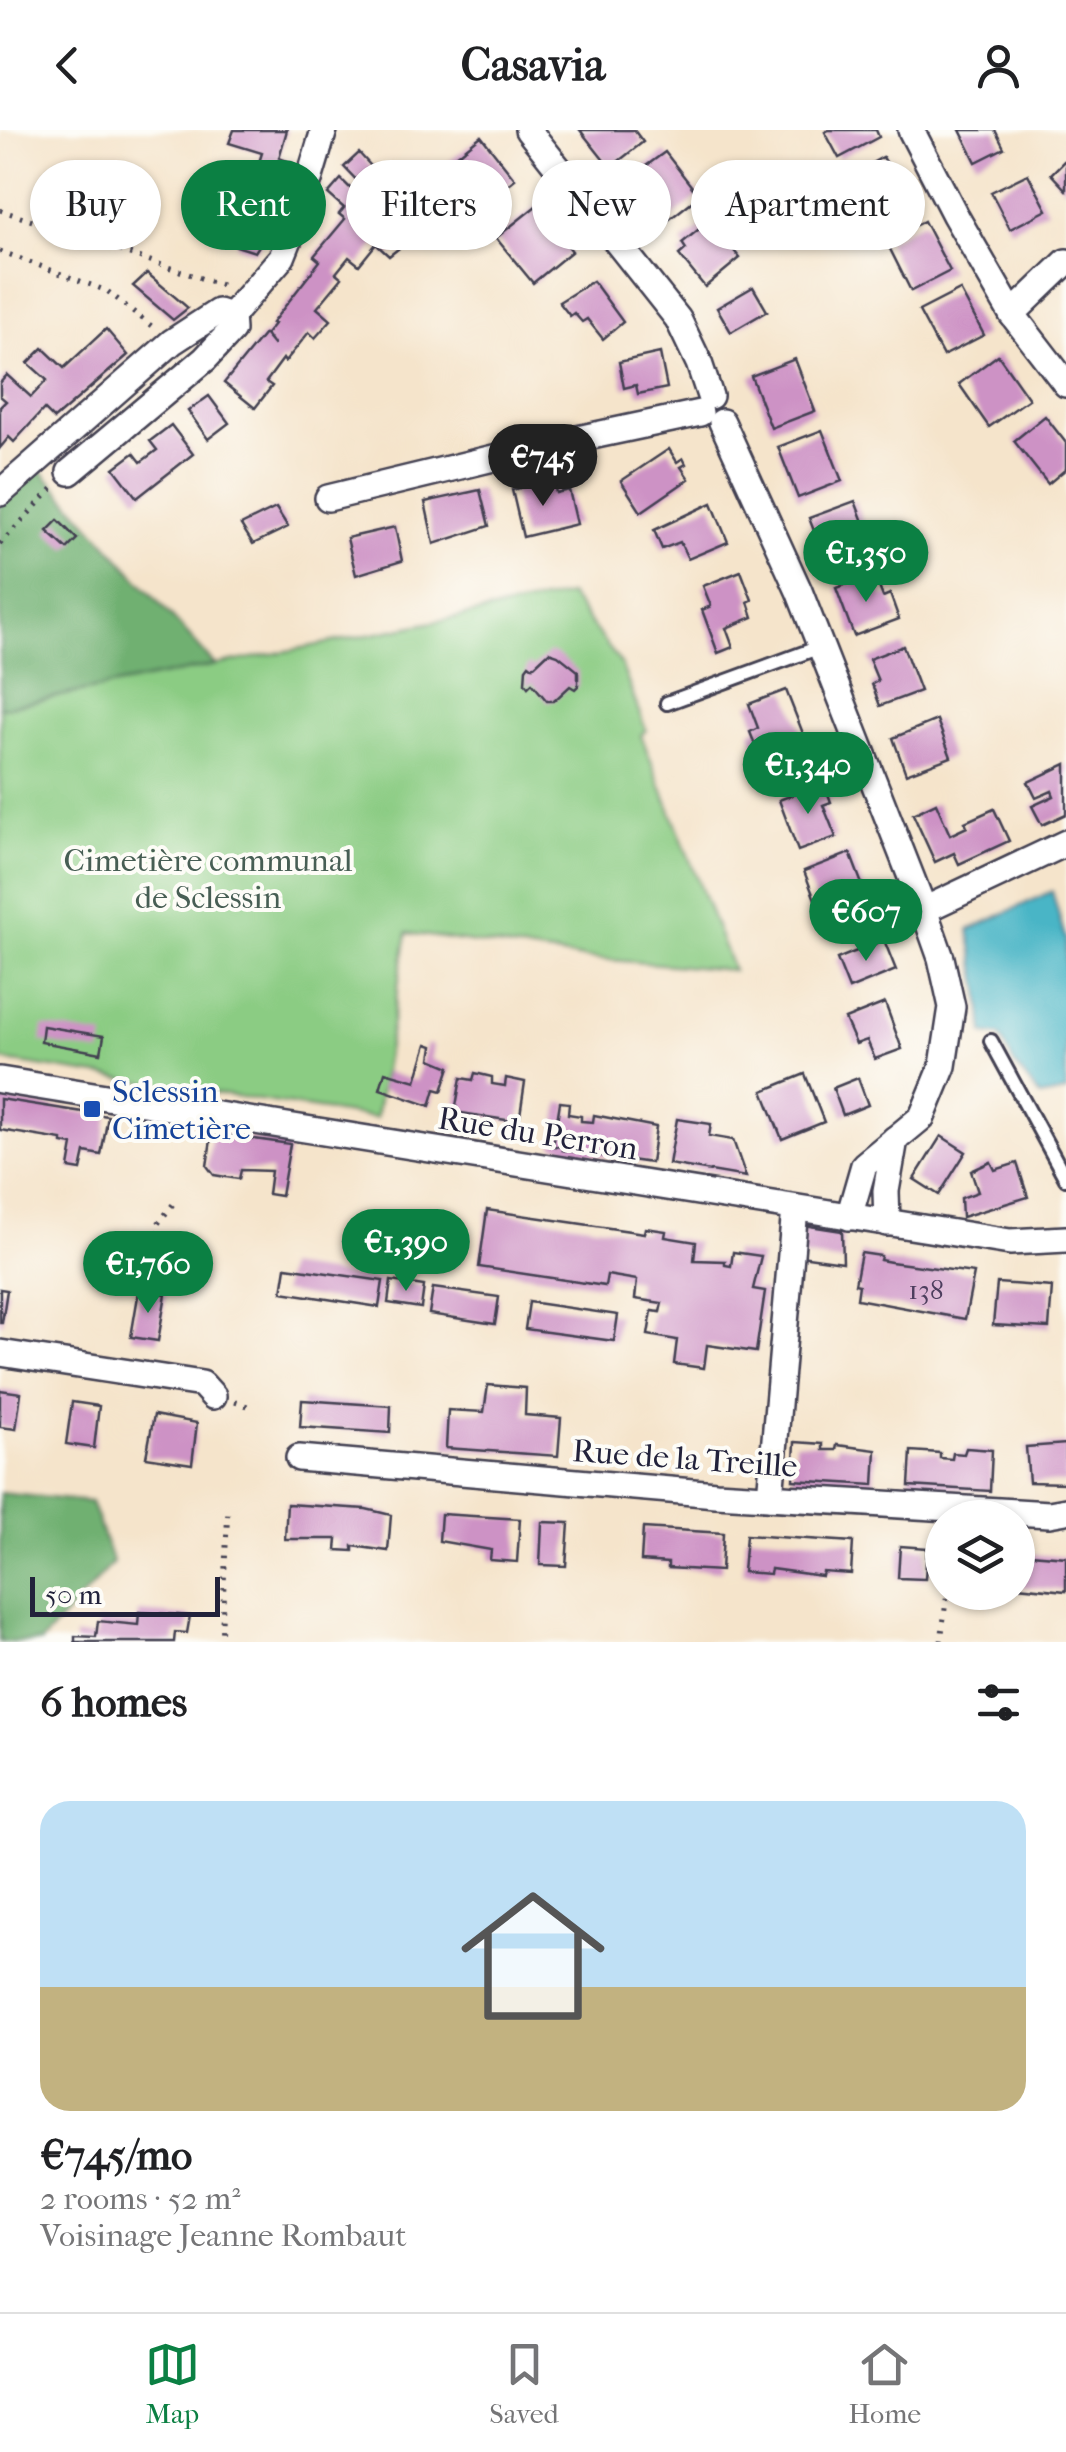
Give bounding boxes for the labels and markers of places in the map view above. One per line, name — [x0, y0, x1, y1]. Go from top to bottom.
pin: €745 — [484, 424, 602, 509]
pin: €1,350 — [785, 520, 947, 605]
pin: €1,340 — [727, 732, 889, 817]
pin: €607 — [807, 879, 925, 964]
place label: Sclessin Cimetière — [112, 1073, 251, 1147]
marker: Sclessin Cimetière — [81, 1098, 103, 1120]
pin: €1,390 — [325, 1209, 487, 1294]
pin: €1,760 — [67, 1231, 229, 1316]

